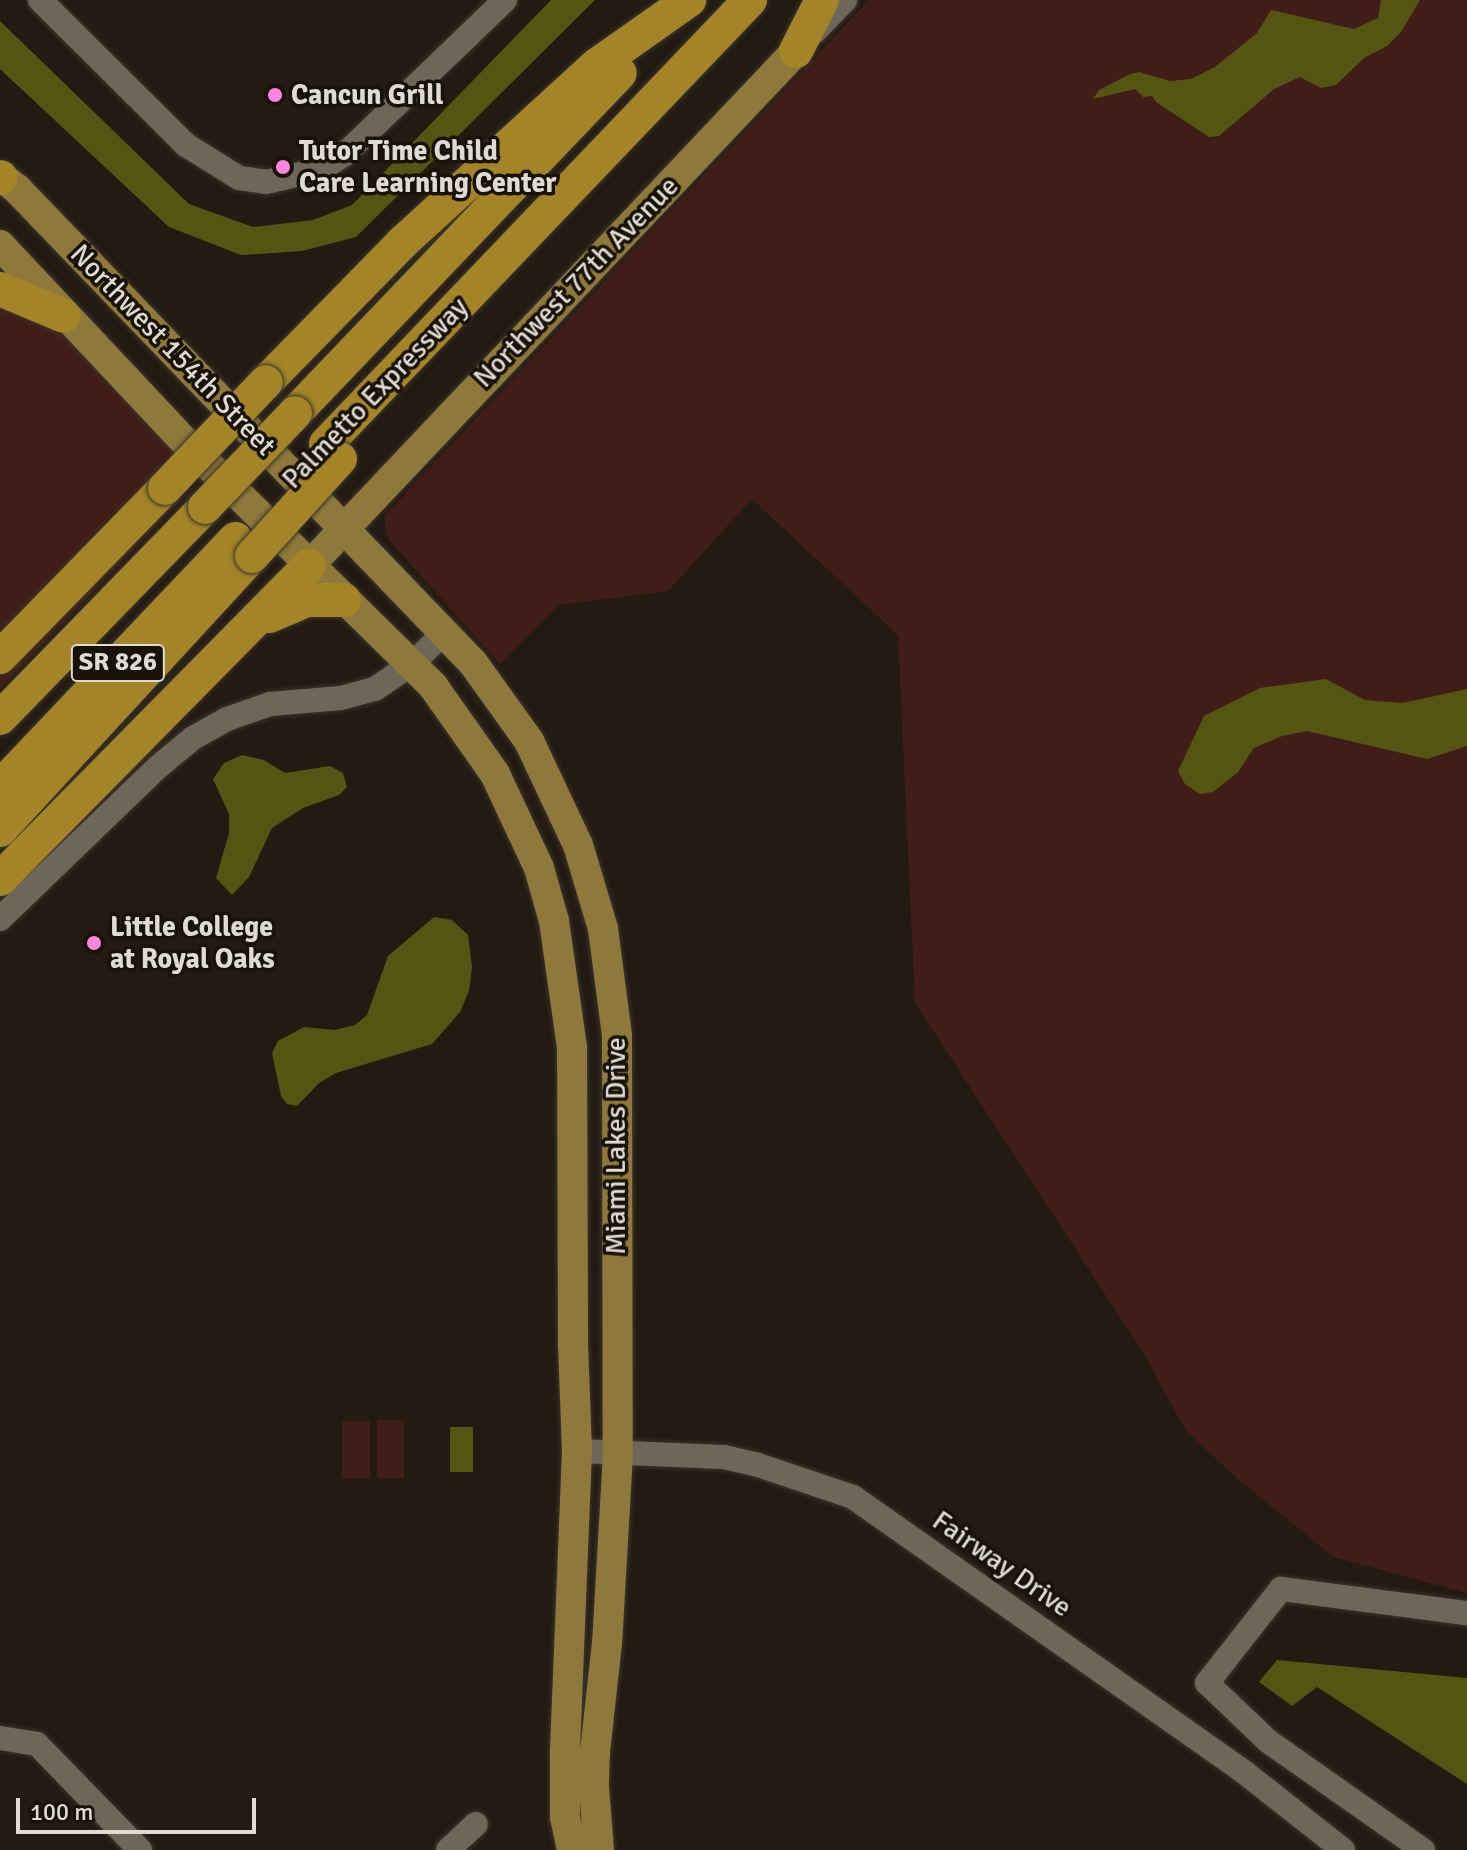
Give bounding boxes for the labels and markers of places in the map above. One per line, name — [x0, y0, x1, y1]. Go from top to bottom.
place label: Cancun Grill — [291, 78, 443, 112]
marker: Cancun Grill — [266, 86, 284, 104]
place label: Tutor Time Child Care Learning Center — [299, 134, 556, 200]
marker: Tutor Time Child Care Learning Center — [274, 158, 292, 176]
place label: Little College at Royal Oaks — [110, 910, 275, 976]
marker: Little College at Royal Oaks — [85, 934, 103, 952]

